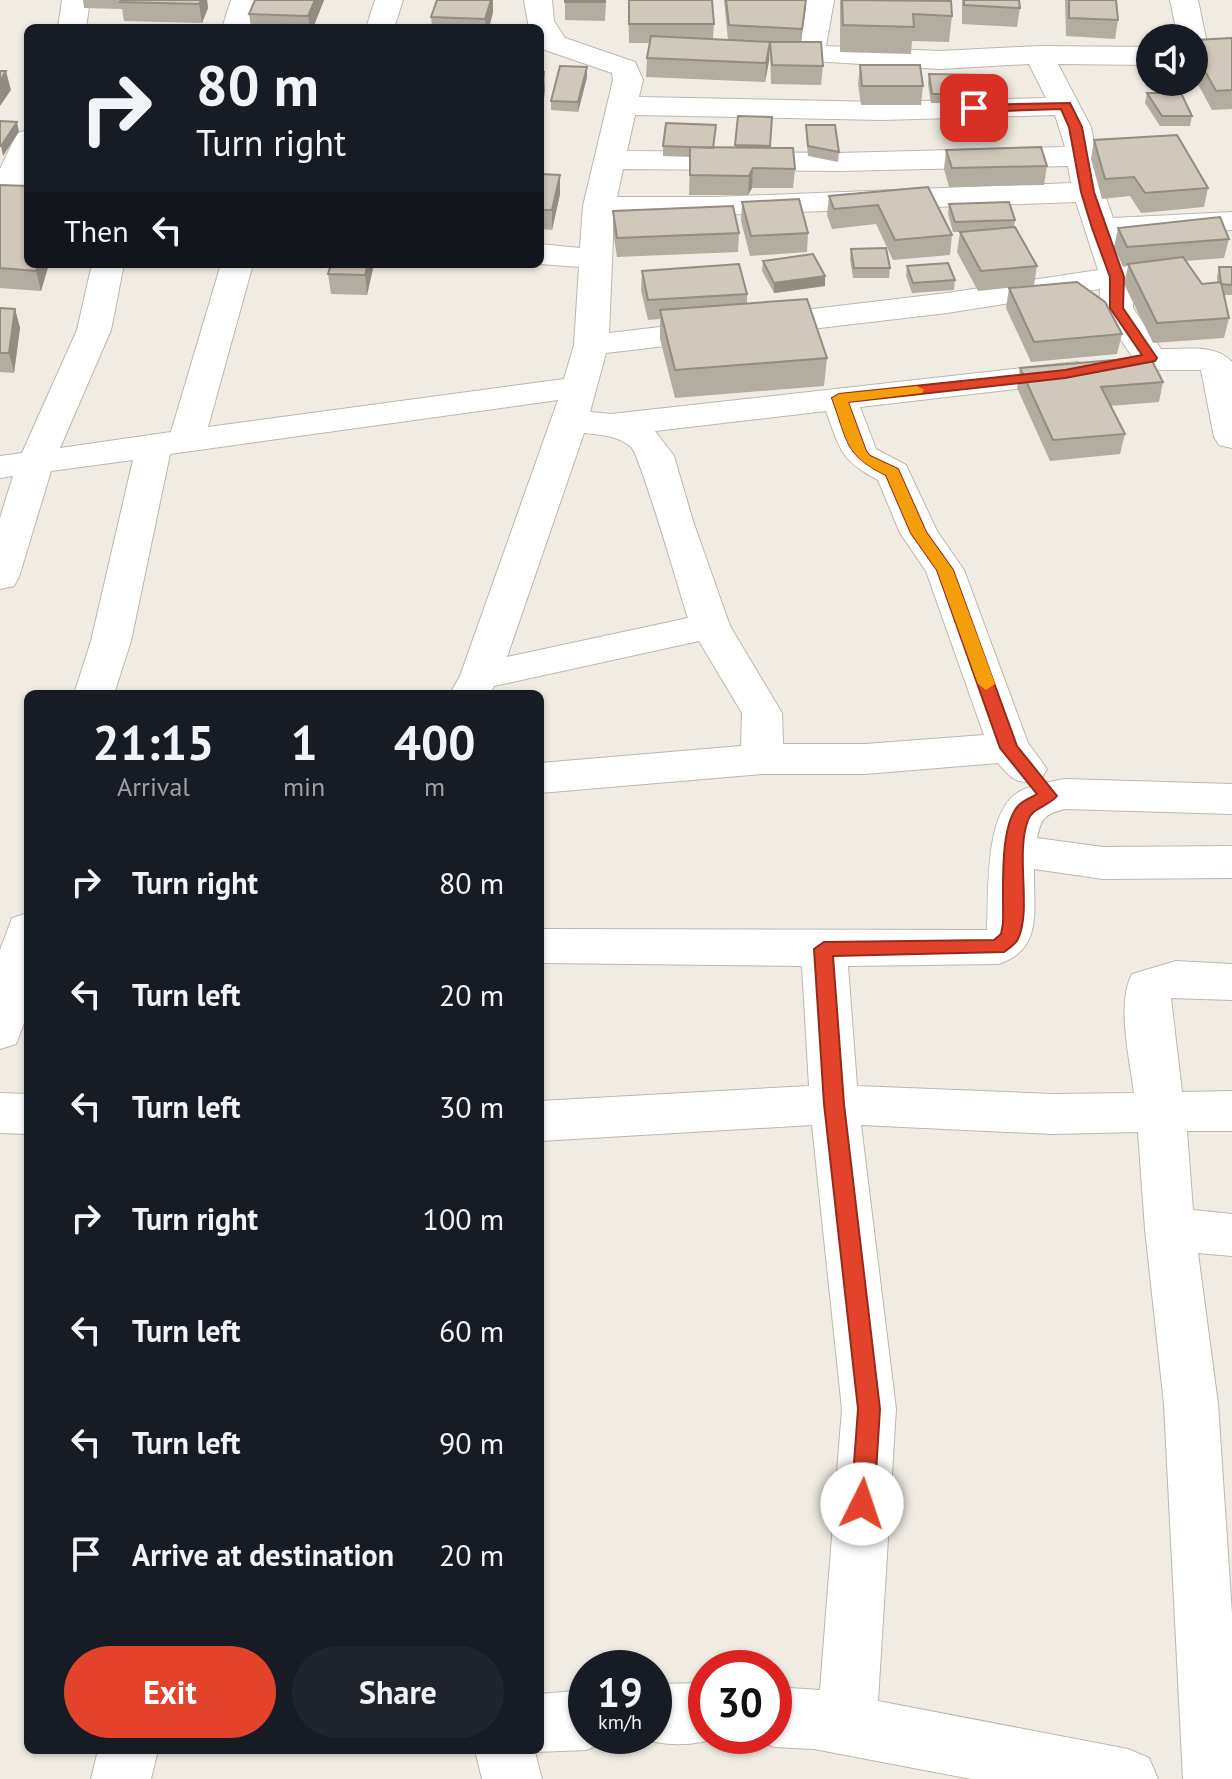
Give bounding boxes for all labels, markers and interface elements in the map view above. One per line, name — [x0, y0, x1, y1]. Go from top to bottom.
map controls — [1136, 24, 1208, 96]
button: sound — [1136, 24, 1208, 96]
text: 80 m — [196, 49, 319, 121]
icon: right — [64, 56, 168, 160]
pin — [940, 74, 1008, 142]
icon: arrive — [952, 86, 996, 130]
text: Turn right — [196, 119, 346, 166]
icon: left — [145, 208, 189, 252]
text: Then — [64, 211, 129, 250]
text: 21:15 — [93, 711, 214, 773]
text: 1 — [290, 711, 318, 773]
text: 400 — [394, 711, 475, 773]
text: Arrival — [117, 770, 190, 803]
text: min — [283, 770, 325, 803]
text: m — [424, 770, 445, 803]
icon: right — [64, 860, 108, 904]
text: Turn right — [132, 863, 258, 902]
text: 80 m — [439, 863, 504, 902]
icon: left — [64, 972, 108, 1016]
text: Turn left — [132, 975, 240, 1014]
text: 20 m — [439, 975, 504, 1014]
icon: left — [64, 1084, 108, 1128]
text: Turn left — [132, 1087, 240, 1126]
text: 30 m — [439, 1087, 504, 1126]
icon: right — [64, 1196, 108, 1240]
text: Turn right — [132, 1199, 258, 1238]
text: 100 m — [423, 1199, 504, 1238]
icon: left — [64, 1308, 108, 1352]
text: Turn left — [132, 1311, 240, 1350]
text: 60 m — [439, 1311, 504, 1350]
icon: left — [64, 1420, 108, 1464]
text: Turn left — [132, 1423, 240, 1462]
text: 90 m — [439, 1423, 504, 1462]
position arrow — [820, 1462, 904, 1546]
icon: arrive — [64, 1532, 108, 1576]
text: Arrive at destination — [132, 1535, 394, 1574]
text: 20 m — [439, 1535, 504, 1574]
button: Exit — [64, 1646, 276, 1738]
button: Share — [292, 1646, 504, 1738]
speed limit sign: 30 — [688, 1650, 792, 1754]
text: 19 — [597, 1666, 643, 1718]
text: km/h — [598, 1709, 642, 1735]

